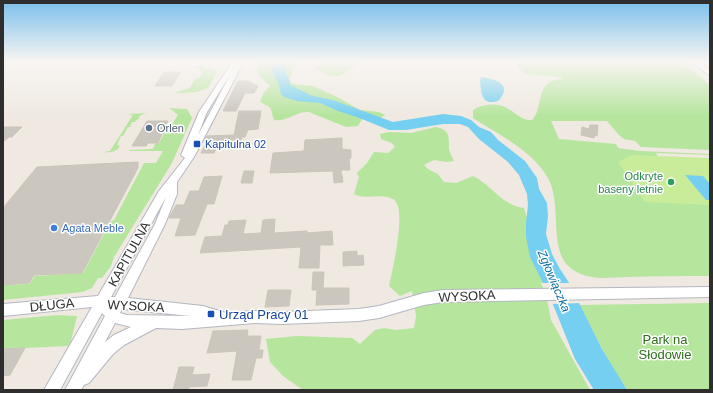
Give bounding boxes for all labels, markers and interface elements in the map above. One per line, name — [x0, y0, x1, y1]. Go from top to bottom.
place label: Orlen — [157, 122, 184, 134]
marker: Orlen — [144, 123, 154, 133]
place label: Kapitulna 02 — [205, 138, 266, 150]
marker: Kapitulna 02 — [192, 139, 202, 149]
place label: Odkryte baseny letnie — [598, 170, 663, 195]
marker: Odkryte baseny letnie — [666, 177, 676, 187]
street label: KAPITULNA — [105, 218, 153, 289]
place label: Agata Meble — [62, 222, 124, 234]
marker: Agata Meble — [49, 223, 59, 233]
water label: Zgłowiączka — [534, 247, 573, 314]
street label: WYSOKA — [438, 287, 496, 305]
street label: DŁUGA — [29, 295, 75, 315]
street label: WYSOKA — [107, 297, 165, 315]
place label: Urząd Pracy 01 — [219, 307, 309, 322]
marker: Urząd Pracy 01 — [206, 309, 216, 319]
park label: Park na Słodowie — [639, 332, 691, 362]

